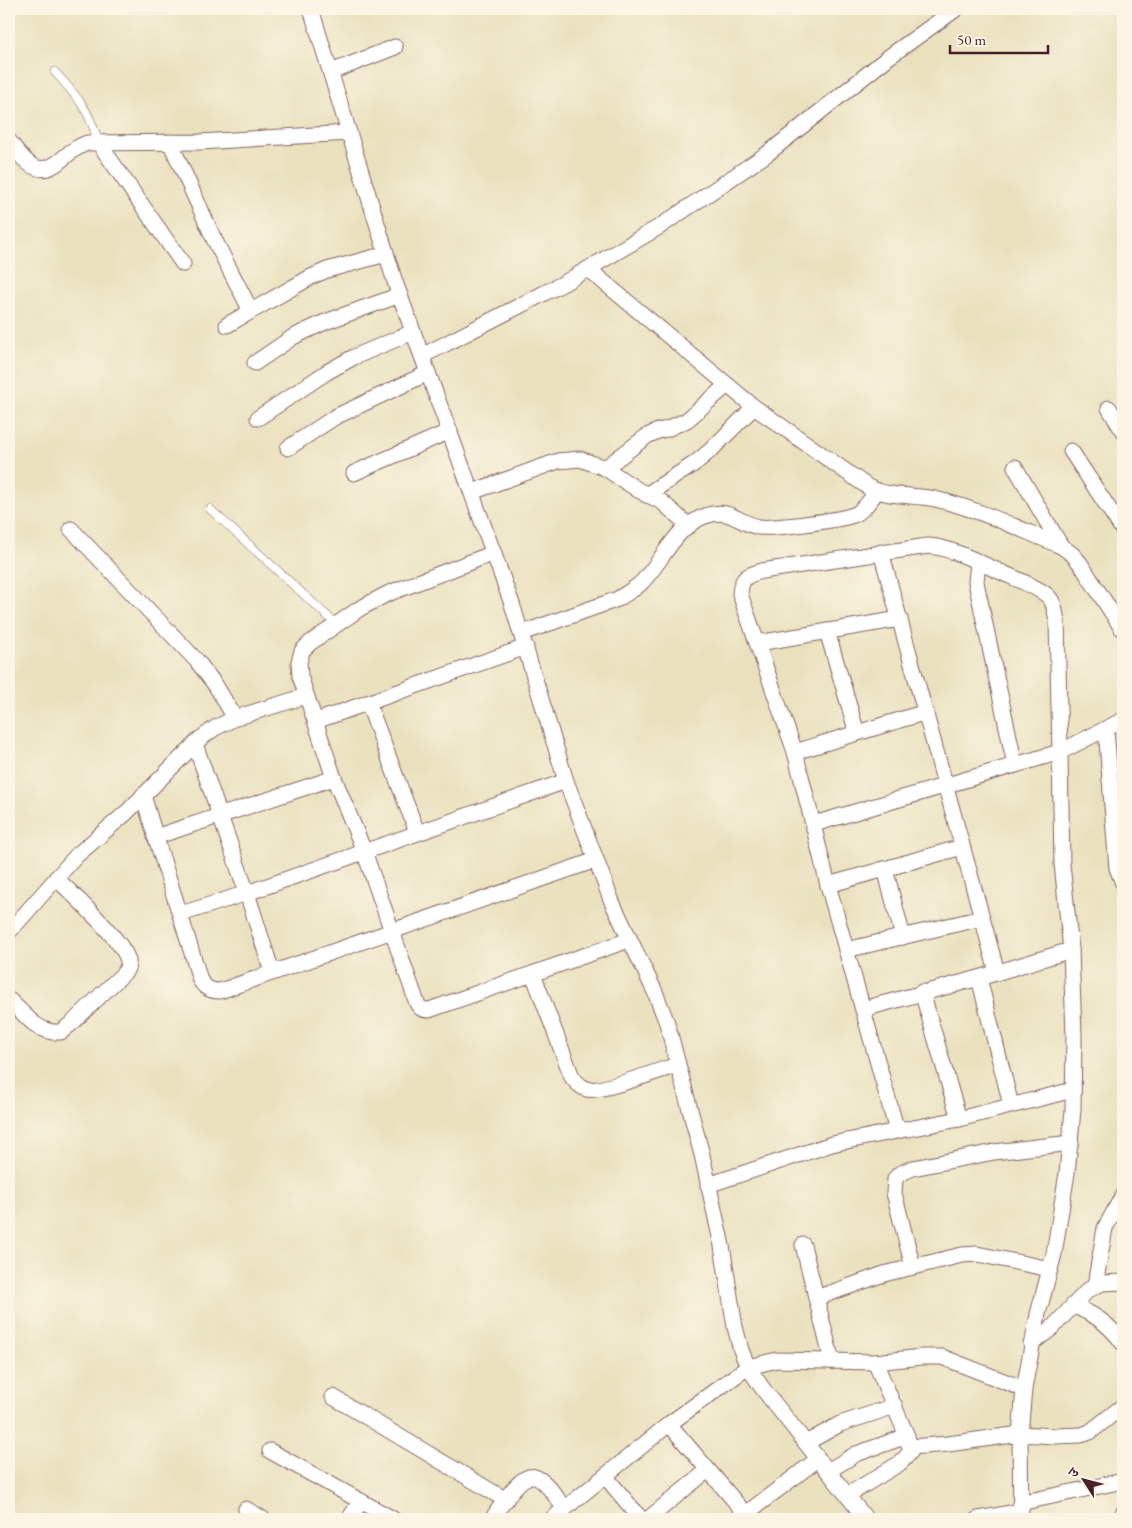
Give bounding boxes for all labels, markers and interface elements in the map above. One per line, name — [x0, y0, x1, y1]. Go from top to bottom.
scale bar — [950, 22, 1047, 54]
text: 50 m — [957, 30, 986, 49]
north arrow — [1060, 1456, 1110, 1506]
text: उ — [1064, 1463, 1083, 1481]

